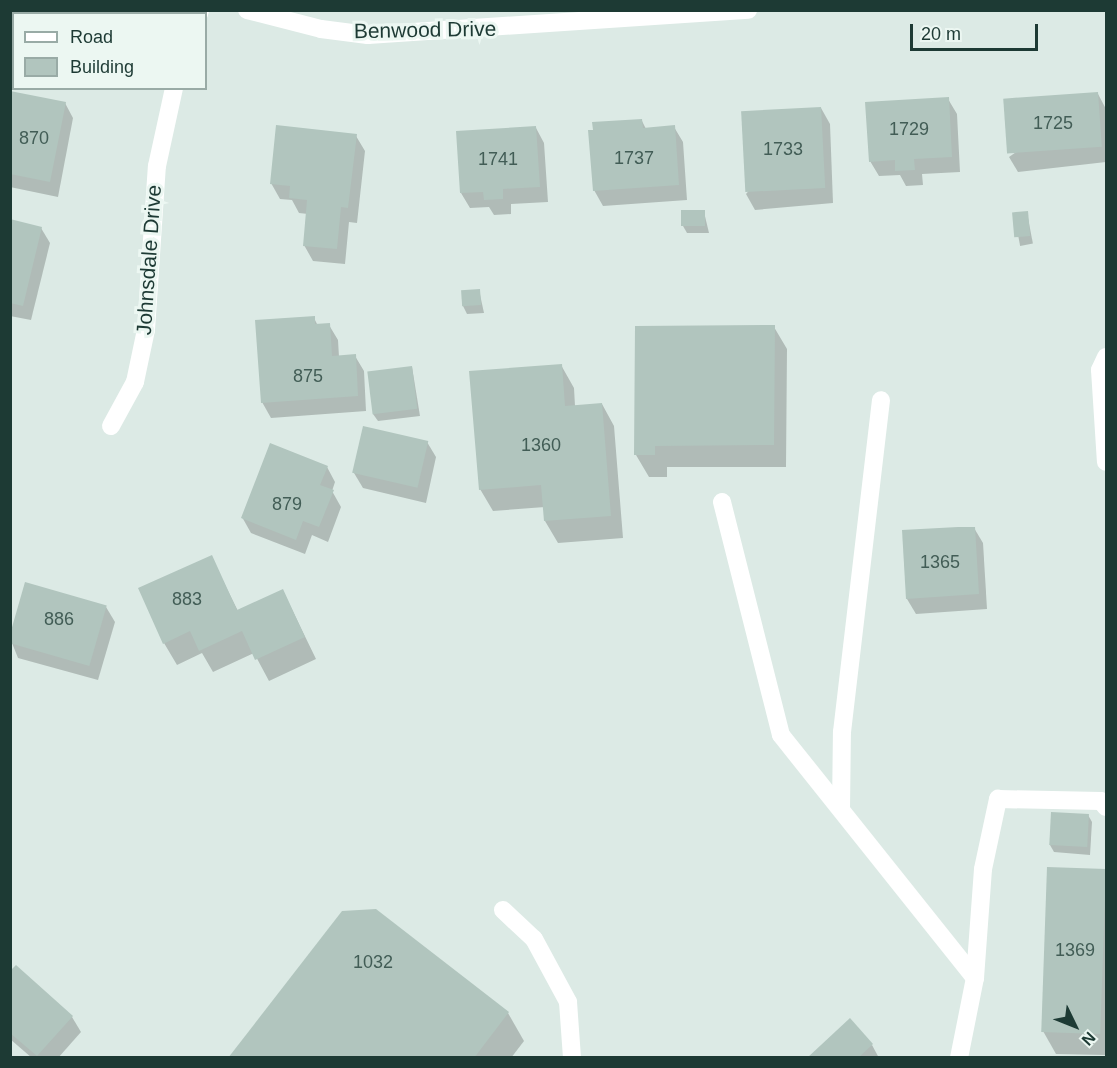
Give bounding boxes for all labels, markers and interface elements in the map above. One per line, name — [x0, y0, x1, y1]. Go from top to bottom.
legend — [12, 12, 207, 90]
scale bar — [913, 12, 1040, 50]
street label: Benwood Drive — [354, 16, 496, 44]
text: 20 m — [921, 24, 961, 44]
text: Road — [70, 27, 113, 47]
text: Building — [70, 57, 134, 77]
house number: 1725 — [1033, 112, 1073, 134]
house number: 1729 — [889, 118, 929, 140]
house number: 870 — [19, 127, 49, 149]
house number: 1733 — [763, 138, 803, 160]
house number: 1737 — [614, 147, 654, 169]
house number: 1741 — [478, 148, 518, 170]
street label: Johnsdale Drive — [131, 184, 167, 336]
house number: 875 — [293, 365, 323, 387]
house number: 1360 — [521, 434, 561, 456]
house number: 879 — [272, 493, 302, 515]
house number: 1365 — [920, 551, 960, 573]
house number: 883 — [172, 588, 202, 610]
house number: 886 — [44, 608, 74, 630]
house number: 1369 — [1055, 939, 1095, 961]
house number: 1032 — [353, 951, 393, 973]
north arrow — [1045, 996, 1105, 1056]
text: N — [1078, 1029, 1099, 1049]

